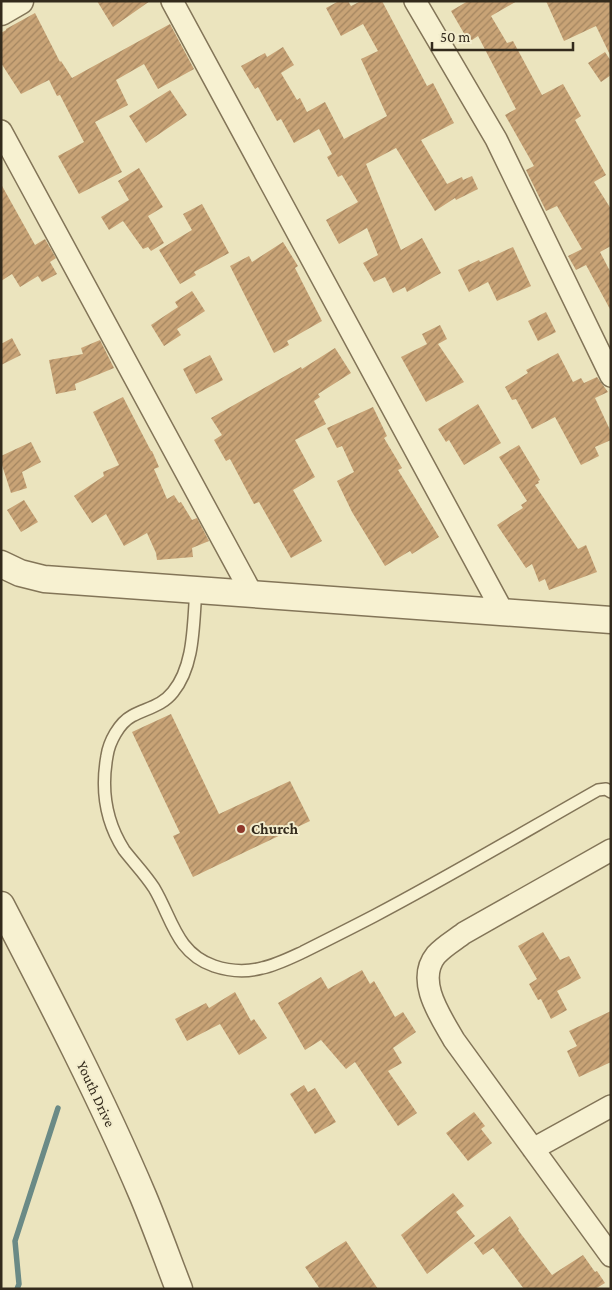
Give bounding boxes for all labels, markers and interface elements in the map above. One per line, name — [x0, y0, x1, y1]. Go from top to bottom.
scale bar — [432, 20, 573, 52]
text: 50 m — [440, 29, 470, 45]
place label: Church — [251, 821, 299, 837]
marker: Church — [235, 823, 247, 835]
street label: Youth Drive — [74, 1059, 118, 1130]

